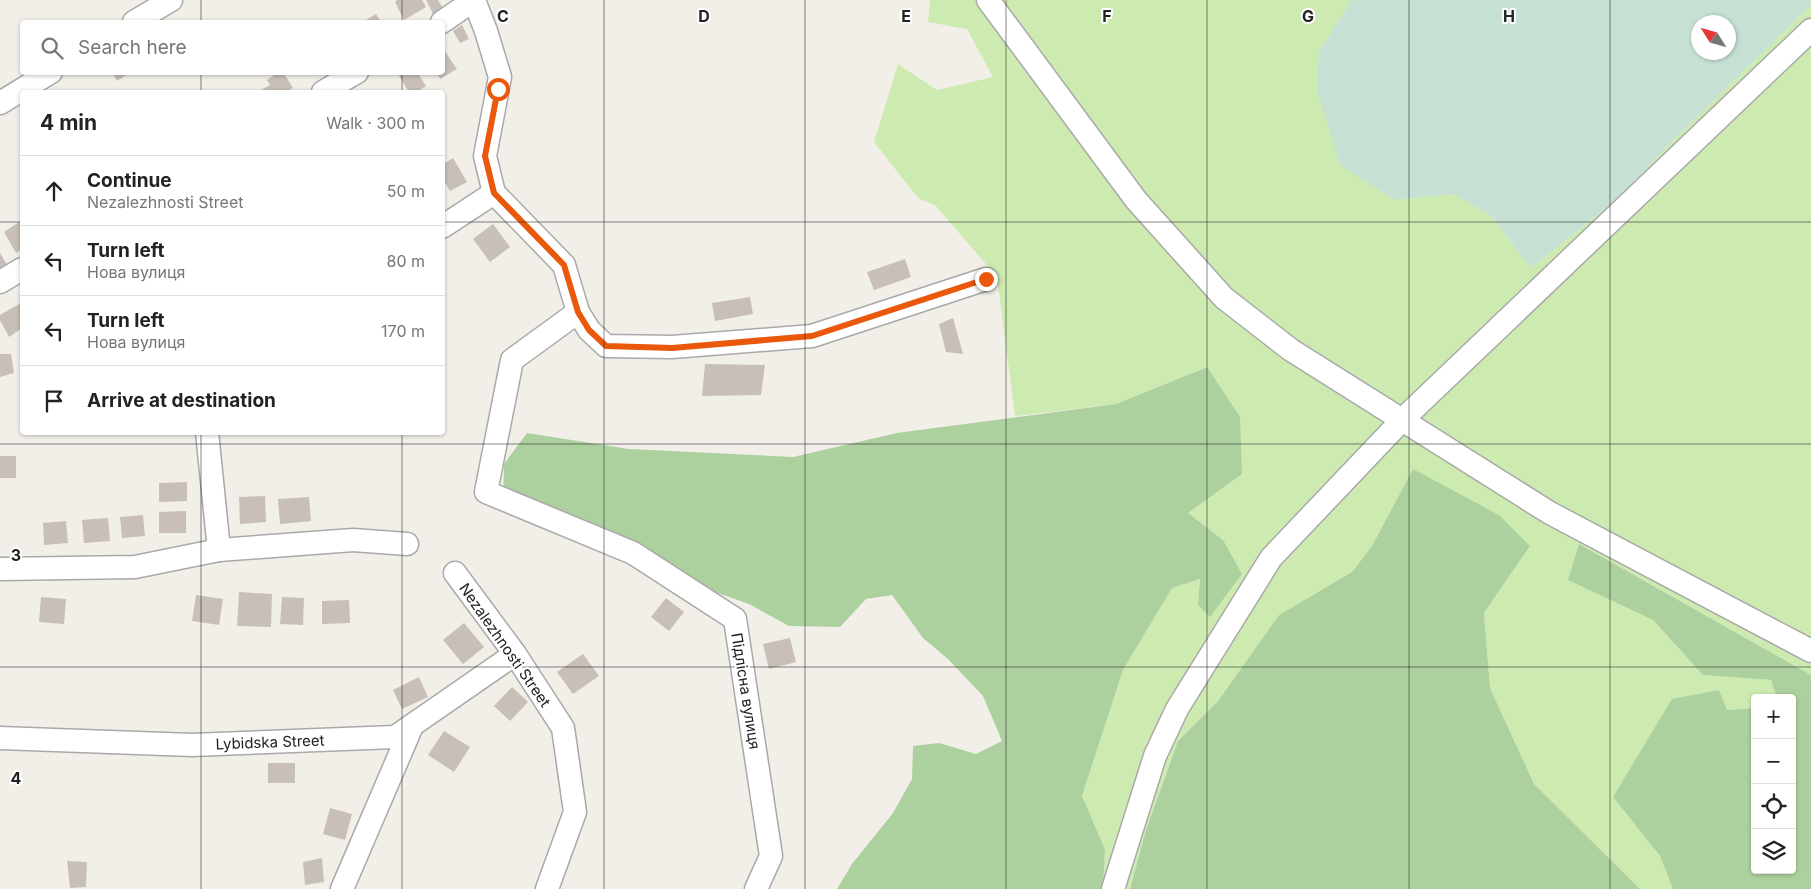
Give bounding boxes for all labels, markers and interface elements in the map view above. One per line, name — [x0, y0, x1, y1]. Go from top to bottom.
text: C — [497, 6, 509, 26]
text: D — [698, 6, 710, 26]
text: E — [901, 6, 911, 26]
text: F — [1102, 6, 1112, 26]
text: G — [1302, 6, 1314, 26]
text: H — [1503, 6, 1515, 26]
north arrow — [1691, 15, 1736, 60]
search box — [20, 20, 445, 75]
icon: search — [38, 34, 66, 62]
text: Search here — [78, 36, 187, 59]
route start — [487, 78, 510, 101]
text: 4 min — [40, 110, 97, 135]
text: Walk · 300 m — [326, 113, 425, 133]
text: Continue — [87, 169, 172, 192]
icon: ahead — [40, 177, 68, 205]
text: 50 m — [387, 181, 425, 201]
text: Nezalezhnosti Street — [87, 192, 243, 212]
text: Turn left — [87, 239, 165, 262]
icon: left — [40, 247, 68, 275]
text: 80 m — [386, 251, 425, 271]
text: Нова вулиця — [87, 262, 185, 282]
route end — [975, 268, 998, 291]
text: Turn left — [87, 309, 165, 332]
icon: left — [40, 317, 68, 345]
text: 170 m — [381, 321, 425, 341]
text: Нова вулиця — [87, 332, 185, 352]
icon: arrive — [40, 387, 68, 415]
text: Arrive at destination — [87, 389, 276, 412]
text: 3 — [11, 545, 21, 565]
street label: Nezalezhnosti Street — [455, 579, 555, 711]
street label: Підлісна вулиця — [727, 631, 765, 751]
map controls — [1751, 694, 1796, 874]
button: + — [1751, 694, 1796, 739]
street label: Lybidska Street — [215, 731, 325, 753]
button: − — [1751, 739, 1796, 784]
text: 4 — [11, 768, 22, 788]
button: locate — [1751, 784, 1796, 829]
button: layers — [1751, 829, 1796, 874]

